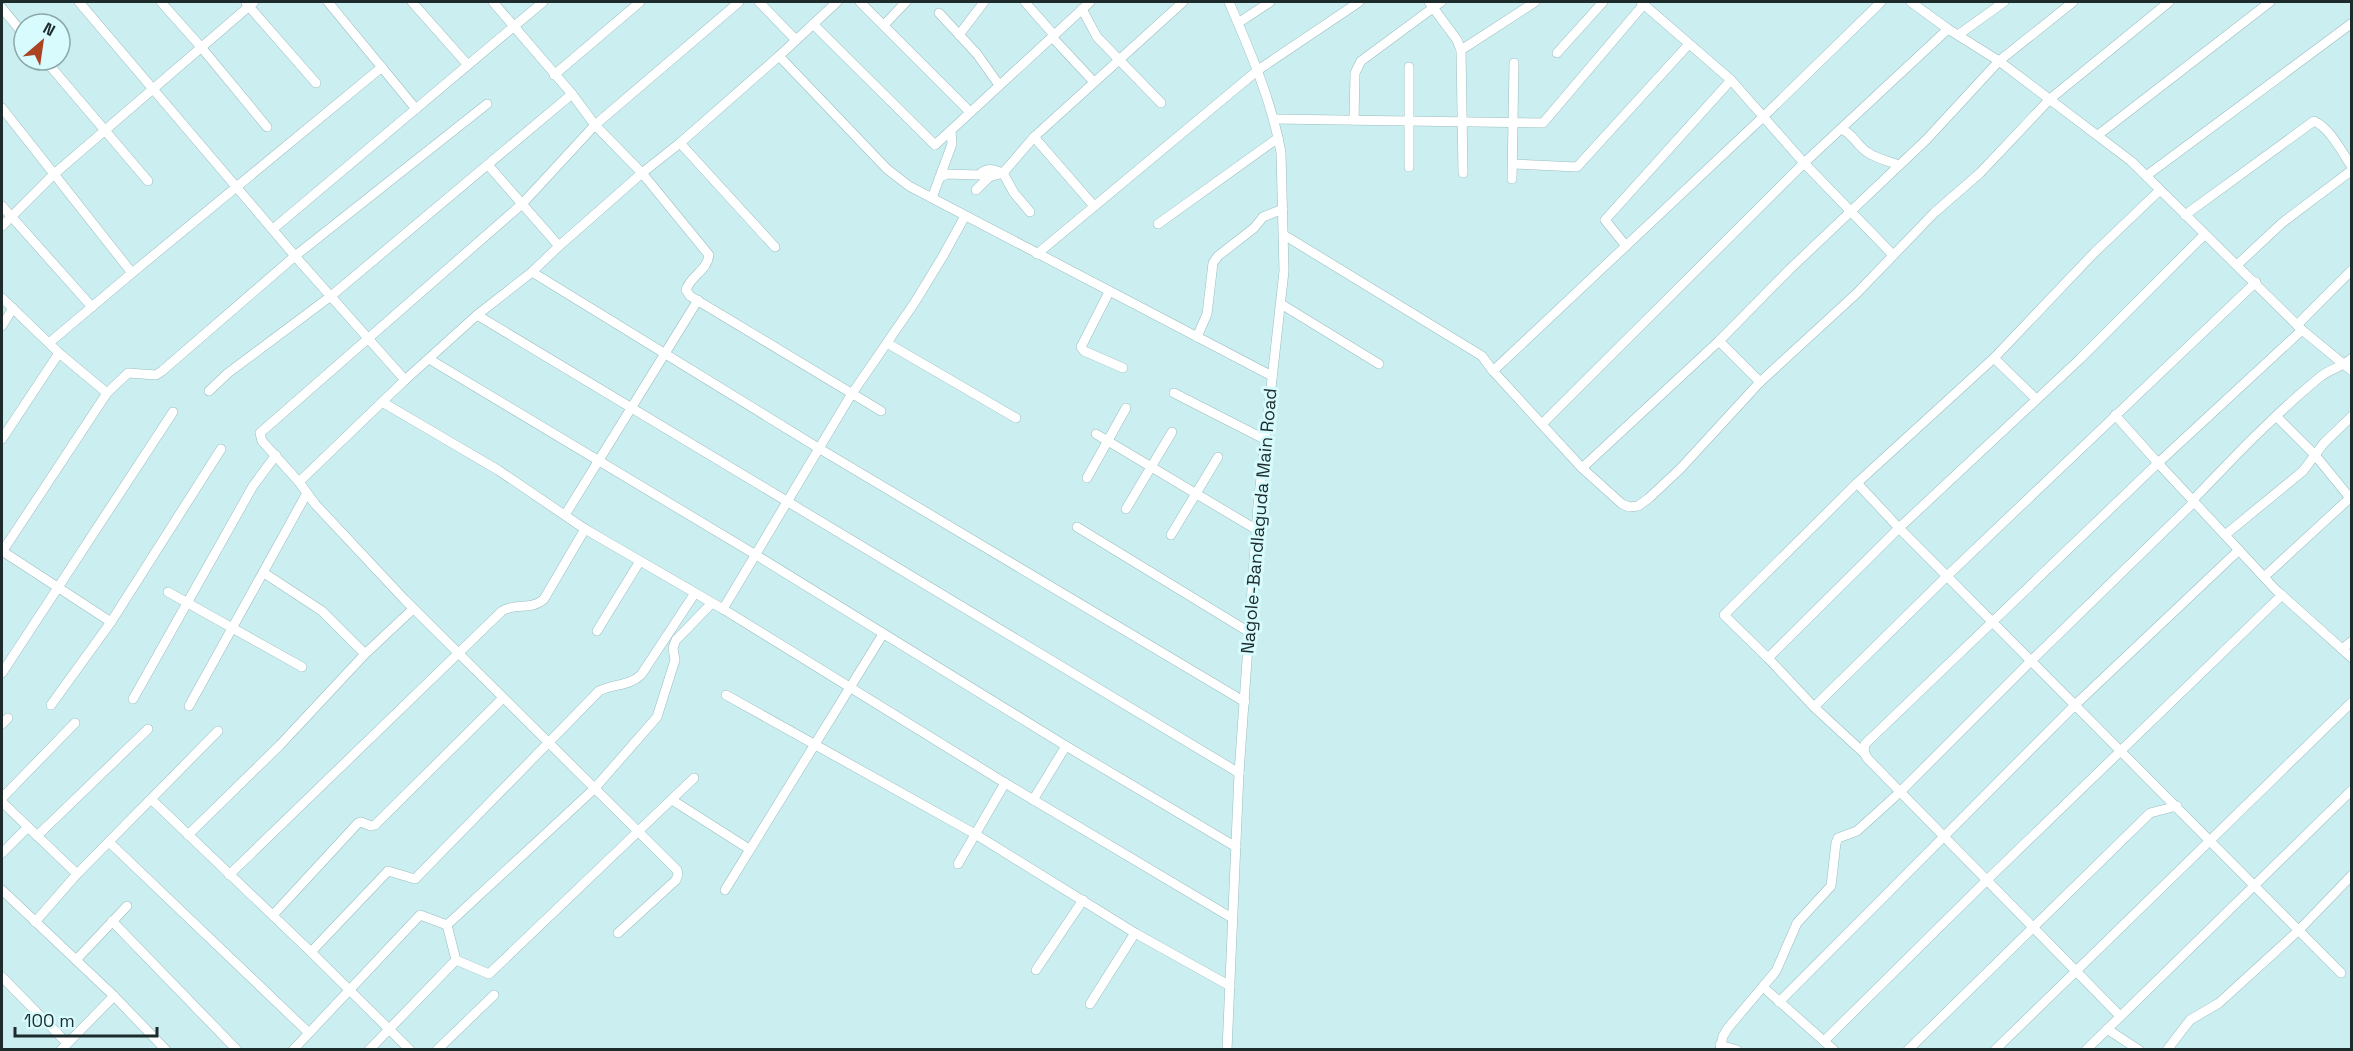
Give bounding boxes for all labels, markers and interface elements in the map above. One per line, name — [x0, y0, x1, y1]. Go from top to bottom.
north arrow — [12, 12, 72, 72]
text: N — [39, 18, 59, 41]
street label: Nagole-Bandlaguda Main Road — [1235, 387, 1282, 655]
scale bar — [15, 1000, 158, 1038]
text: 100 m — [24, 1009, 75, 1032]

